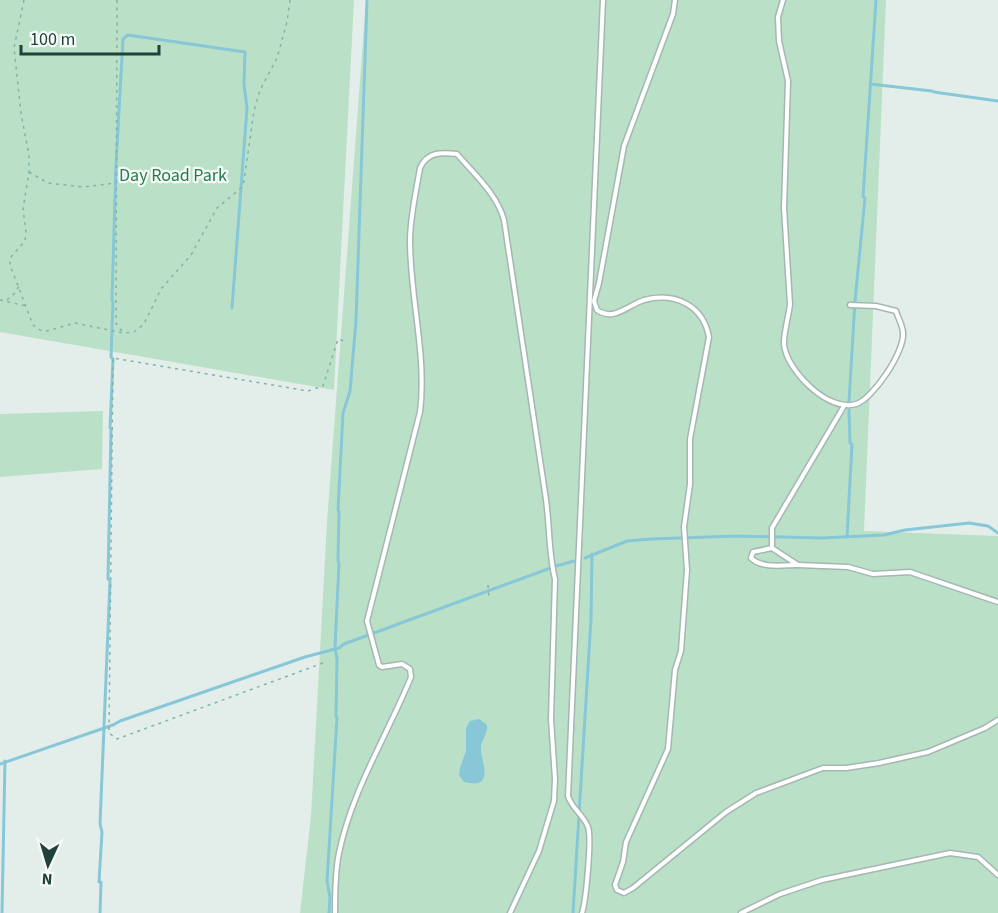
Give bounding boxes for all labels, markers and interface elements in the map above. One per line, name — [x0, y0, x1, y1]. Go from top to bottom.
scale bar — [21, 18, 159, 56]
text: 100 m — [30, 27, 75, 52]
park label: Day Road Park — [119, 163, 227, 188]
north arrow — [18, 835, 78, 895]
text: N — [41, 868, 53, 890]

